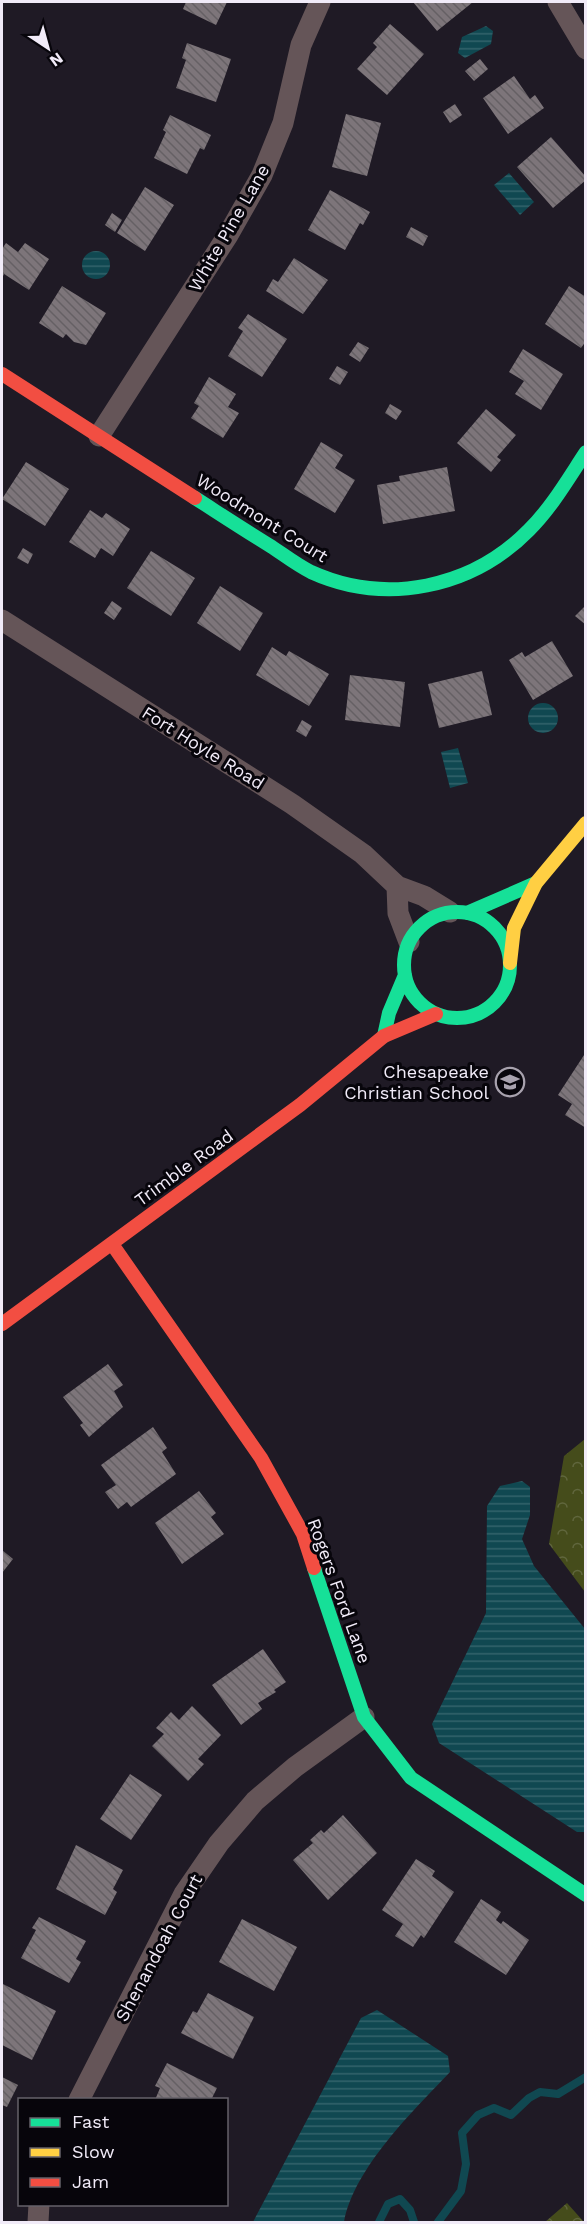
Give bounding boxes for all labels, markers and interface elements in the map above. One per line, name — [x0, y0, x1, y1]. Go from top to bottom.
north arrow — [18, 18, 78, 78]
text: N — [46, 49, 67, 71]
street label: White Pine Lane — [184, 160, 273, 295]
street label: Woodmont Court — [193, 469, 332, 567]
street label: Fort Hoyle Road — [138, 702, 268, 794]
place label: Chesapeake Christian School — [344, 1061, 489, 1103]
school or university icon: Chesapeake Christian School — [494, 1066, 526, 1098]
street label: Trimble Road — [131, 1125, 237, 1210]
street label: Rogers Ford Lane — [303, 1515, 375, 1666]
street label: Shenandoah Court — [111, 1870, 206, 2025]
legend — [18, 2098, 228, 2206]
text: Fast — [72, 2111, 110, 2132]
text: Slow — [72, 2141, 115, 2162]
text: Jam — [72, 2171, 109, 2192]

